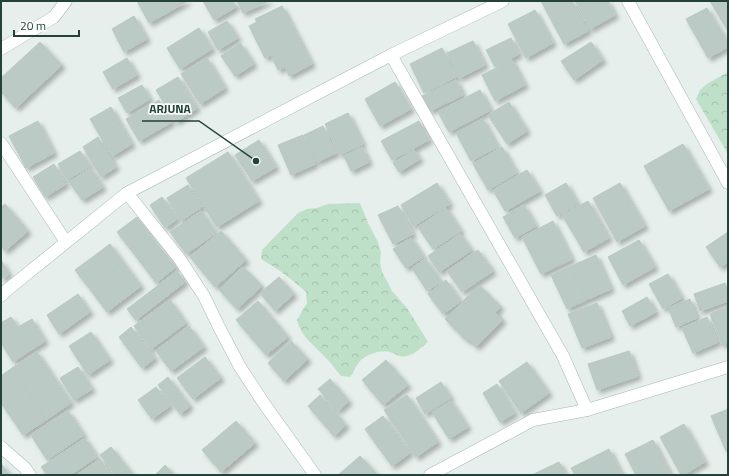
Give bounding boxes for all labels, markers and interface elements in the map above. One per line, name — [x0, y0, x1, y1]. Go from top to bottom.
scale bar — [14, 12, 79, 38]
text: 20 m — [20, 16, 46, 35]
callout: ARJUNA — [142, 97, 199, 121]
text: ARJUNA — [149, 99, 192, 118]

